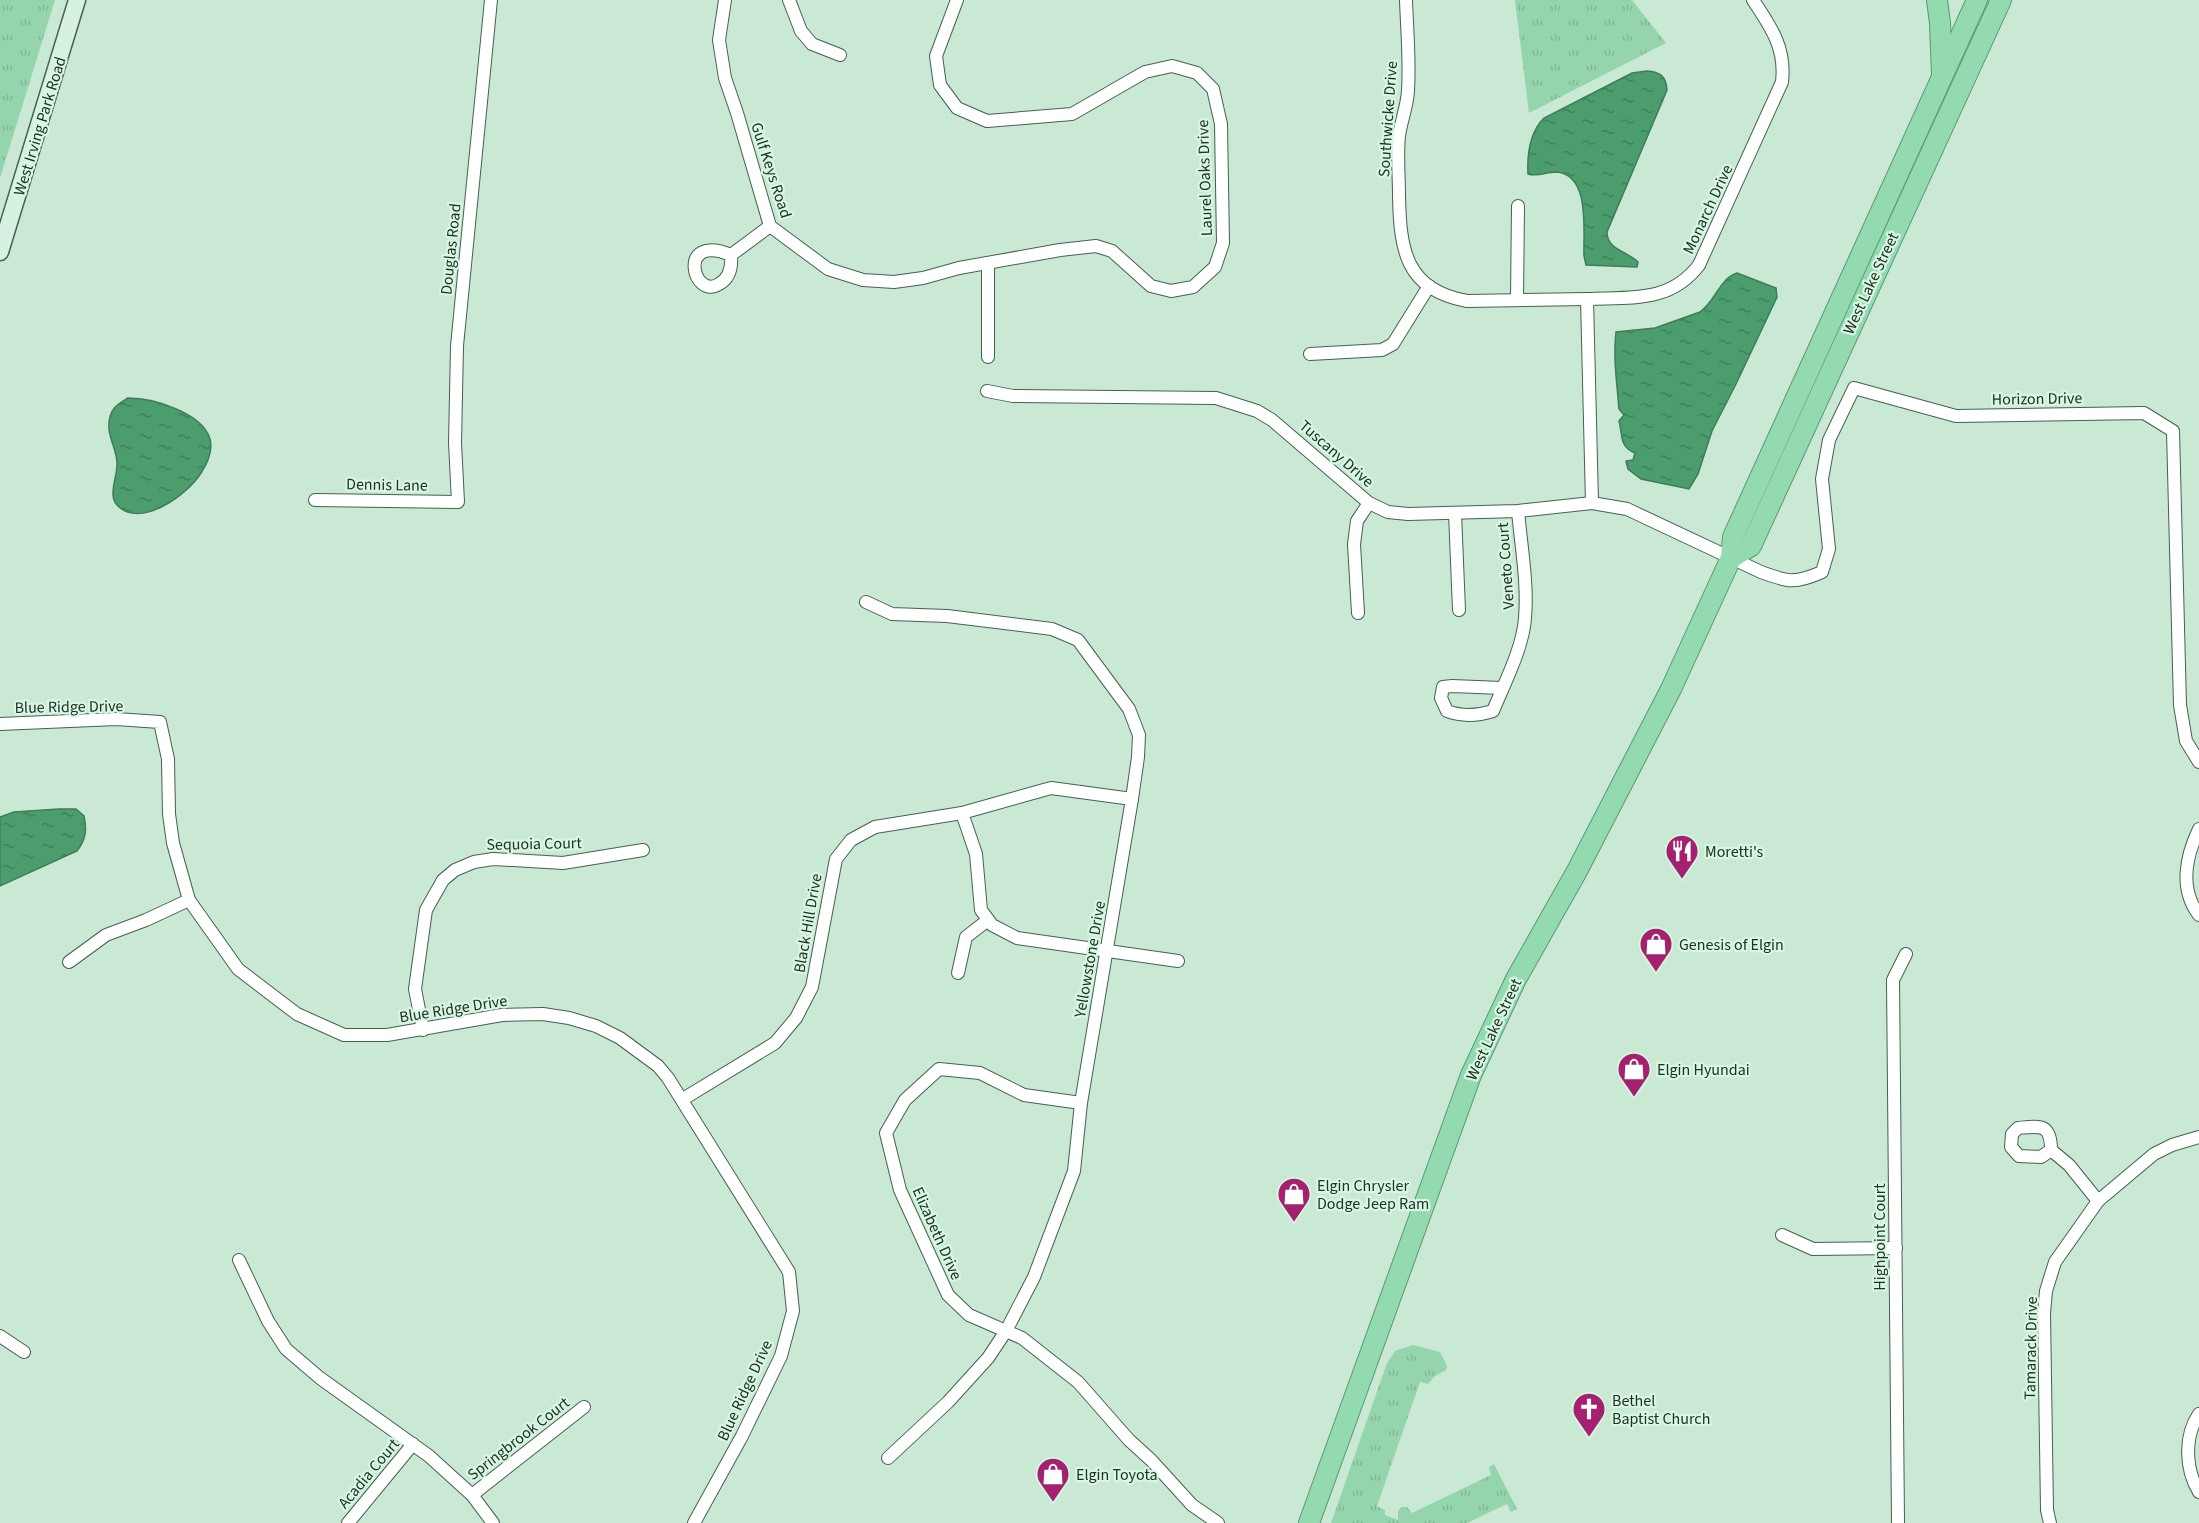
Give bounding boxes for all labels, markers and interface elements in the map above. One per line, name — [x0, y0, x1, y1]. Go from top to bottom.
street label: West Irving Park Road — [8, 54, 72, 199]
street label: Southwicke Drive — [1373, 60, 1403, 178]
street label: Laurel Oaks Drive — [1192, 119, 1218, 236]
street label: Gulf Keys Road — [745, 120, 797, 221]
street label: Monarch Drive — [1678, 161, 1738, 258]
street label: Douglas Road — [435, 202, 467, 296]
street label: West Lake Street — [1838, 228, 1904, 338]
street label: Horizon Drive — [1992, 387, 2083, 411]
street label: Tuscany Drive — [1294, 415, 1379, 492]
street label: Dennis Lane — [346, 473, 428, 497]
street label: Veneto Court — [1492, 521, 1520, 610]
street label: Blue Ridge Drive — [14, 695, 124, 719]
street label: Sequoia Court — [486, 832, 582, 856]
restaurant icon: Moretti's — [1664, 833, 1700, 880]
place label: Moretti's — [1705, 841, 1764, 863]
street label: Black Hill Drive — [788, 872, 828, 975]
street label: Yellowstone Drive — [1069, 899, 1111, 1020]
shop icon: Genesis of Elgin — [1638, 926, 1674, 973]
place label: Genesis of Elgin — [1679, 934, 1784, 956]
street label: West Lake Street — [1461, 974, 1527, 1084]
street label: Blue Ridge Drive — [398, 990, 509, 1028]
shop icon: Elgin Hyundai — [1616, 1051, 1652, 1098]
place label: Elgin Hyundai — [1657, 1059, 1750, 1081]
place label: Elgin Chrysler Dodge Jeep Ram — [1317, 1175, 1429, 1215]
shop icon: Elgin Chrysler Dodge Jeep Ram — [1276, 1176, 1312, 1223]
street label: Elizabeth Drive — [907, 1183, 967, 1283]
street label: Highpoint Court — [1869, 1183, 1891, 1291]
street label: Tamarack Drive — [2019, 1296, 2043, 1400]
street label: Blue Ridge Drive — [712, 1336, 778, 1444]
place label: Bethel Baptist Church — [1612, 1390, 1710, 1430]
church icon: Bethel Baptist Church — [1571, 1391, 1607, 1438]
street label: Springbrook Court — [463, 1392, 575, 1486]
street label: Acadia Court — [333, 1433, 405, 1513]
shop icon: Elgin Toyota — [1035, 1456, 1071, 1503]
place label: Elgin Toyota — [1076, 1464, 1158, 1486]

